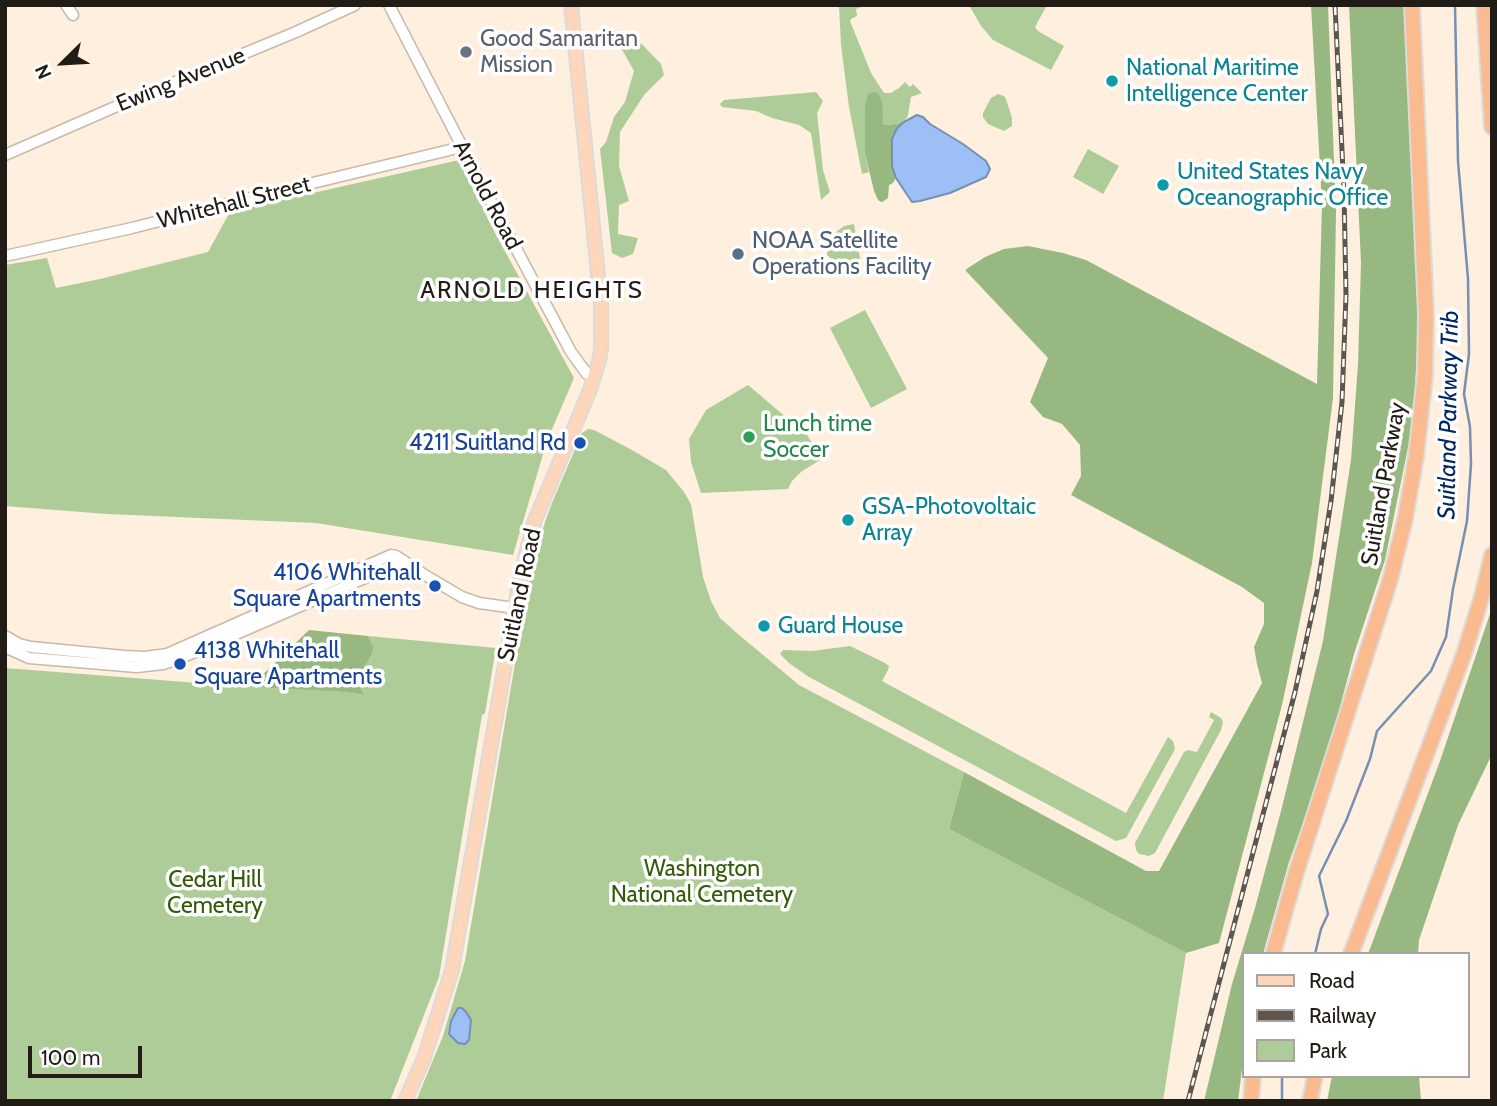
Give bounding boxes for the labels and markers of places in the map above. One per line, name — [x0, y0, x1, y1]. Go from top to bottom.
place label: Good Samaritan Mission — [480, 25, 638, 79]
marker: Good Samaritan Mission — [458, 44, 474, 60]
place label: National Maritime Intelligence Center — [1126, 54, 1308, 108]
marker: National Maritime Intelligence Center — [1104, 73, 1120, 89]
place label: United States Navy Oceanographic Office — [1177, 158, 1388, 212]
marker: United States Navy Oceanographic Office — [1155, 177, 1171, 193]
place label: NOAA Satellite Operations Facility — [752, 227, 932, 281]
marker: NOAA Satellite Operations Facility — [730, 246, 746, 262]
place label: Lunch time Soccer — [763, 410, 872, 464]
place label: 4211 Suitland Rd — [409, 429, 566, 457]
marker: Lunch time Soccer — [741, 429, 757, 445]
marker: 4211 Suitland Rd — [572, 435, 588, 451]
place label: GSA-Photovoltaic Array — [862, 493, 1036, 547]
marker: GSA-Photovoltaic Array — [840, 512, 856, 528]
place label: 4106 Whitehall Square Apartments — [233, 559, 421, 613]
marker: 4106 Whitehall Square Apartments — [427, 578, 443, 594]
place label: Guard House — [778, 612, 903, 640]
marker: Guard House — [756, 618, 772, 634]
place label: 4138 Whitehall Square Apartments — [194, 637, 382, 691]
marker: 4138 Whitehall Square Apartments — [172, 656, 188, 672]

